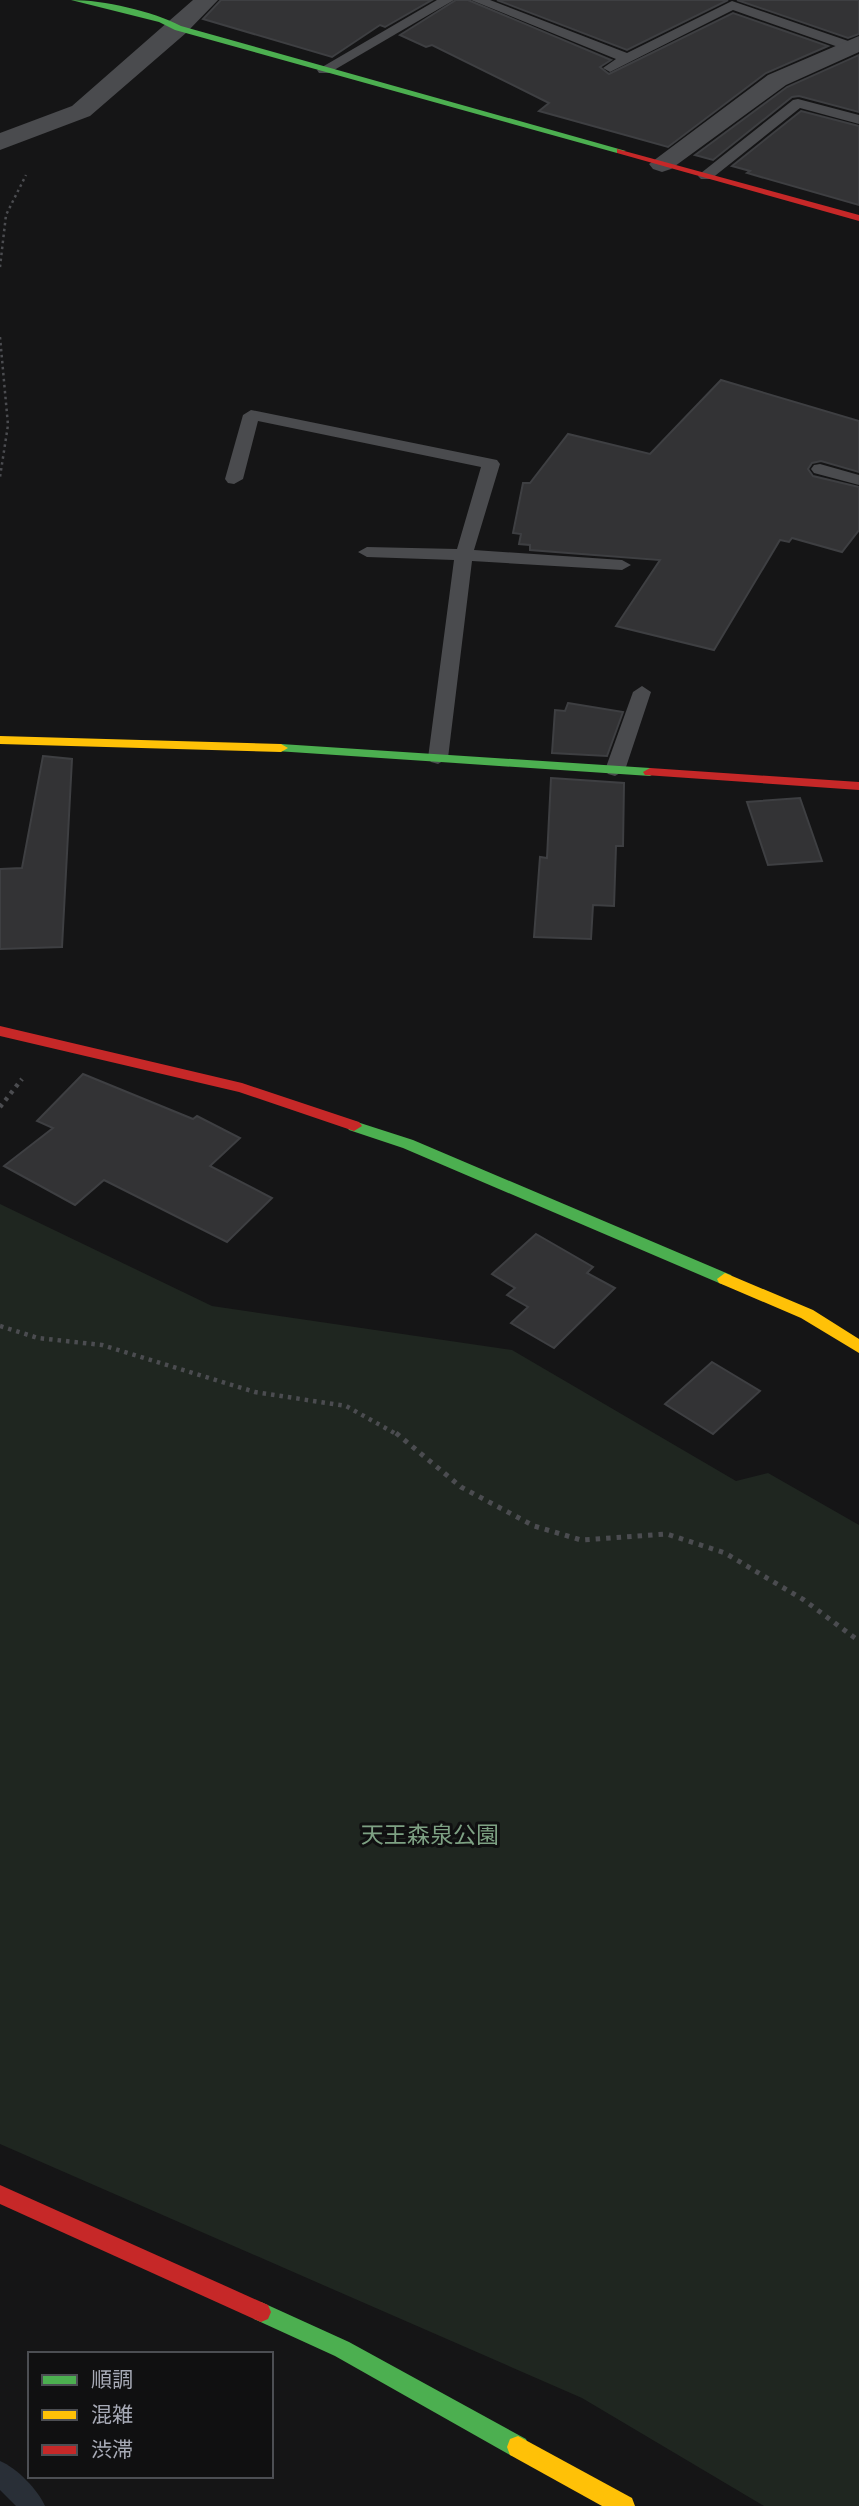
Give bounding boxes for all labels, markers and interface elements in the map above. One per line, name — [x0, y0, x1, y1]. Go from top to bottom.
park label: 天王森泉公園 — [361, 1821, 499, 1849]
legend — [28, 2352, 273, 2478]
text: 順調 — [91, 2367, 133, 2393]
text: 混雑 — [91, 2402, 133, 2428]
text: 渋滞 — [91, 2437, 133, 2463]

